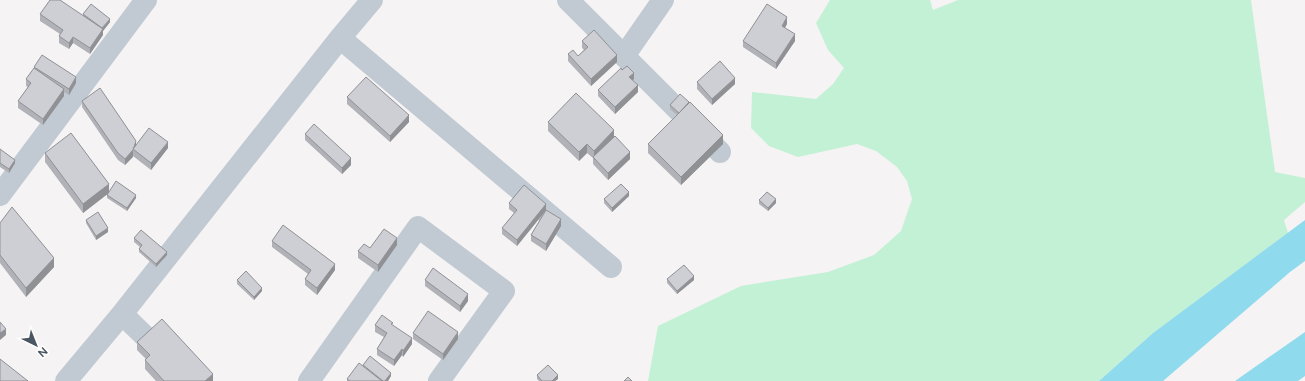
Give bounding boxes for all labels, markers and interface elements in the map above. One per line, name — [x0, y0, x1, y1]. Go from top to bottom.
north arrow — [16, 325, 56, 365]
text: N — [35, 344, 50, 360]

